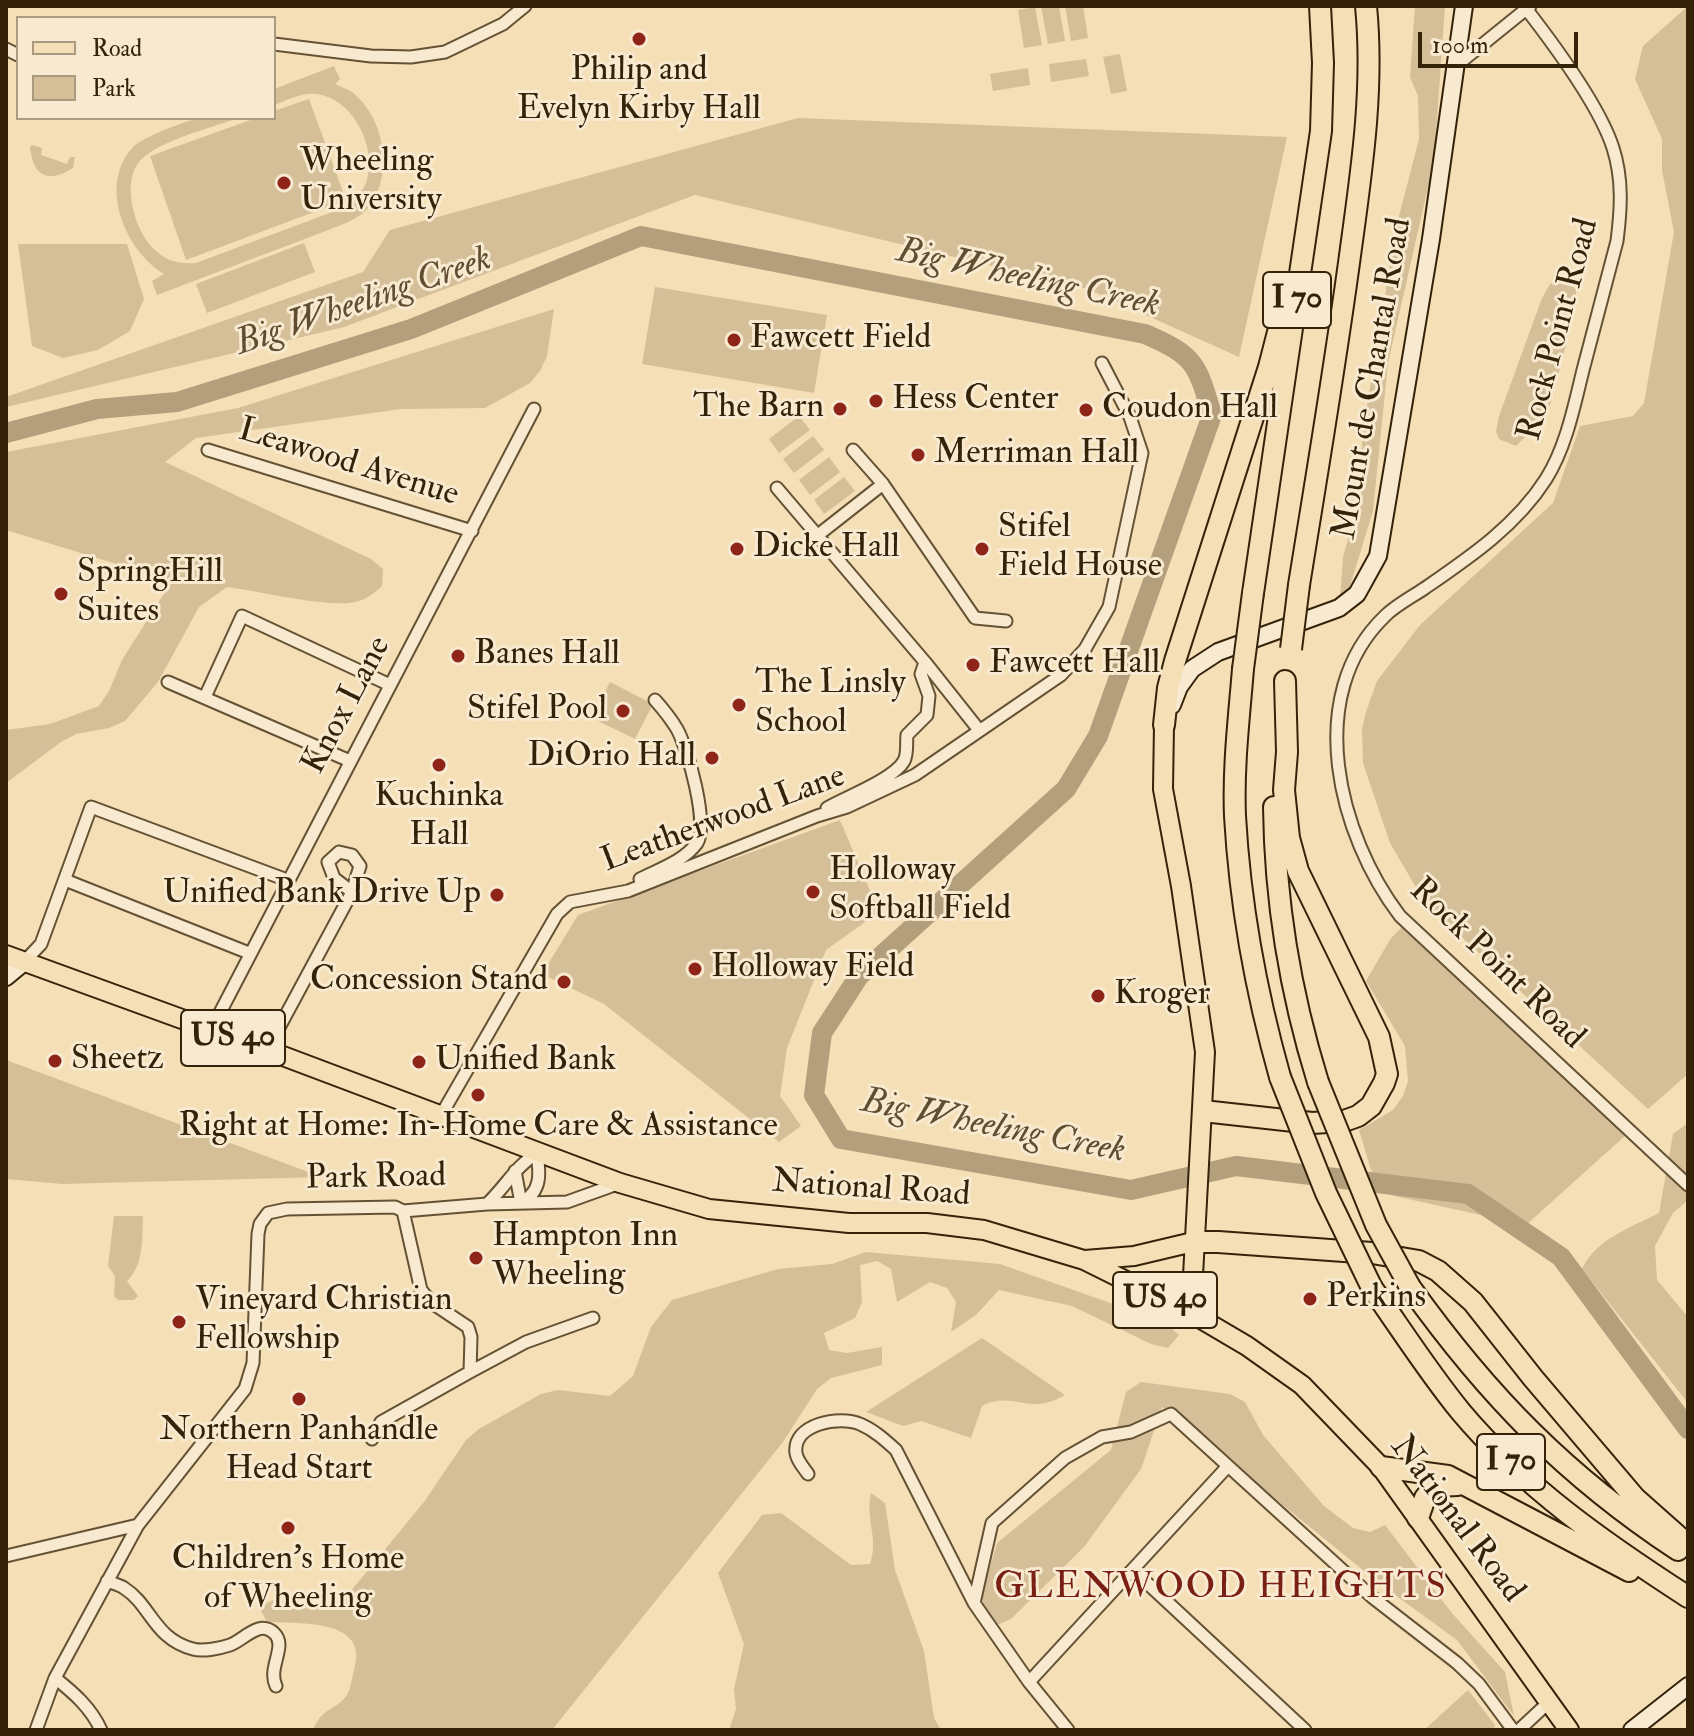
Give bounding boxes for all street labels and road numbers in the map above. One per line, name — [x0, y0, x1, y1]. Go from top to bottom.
street label: Rock Point Road — [1511, 214, 1609, 446]
street label: Mount de Chantal Road — [1326, 215, 1422, 543]
road number: I 70 — [1263, 272, 1331, 328]
street label: Leawood Avenue — [233, 411, 463, 517]
street label: Knox Lane — [295, 630, 401, 782]
street label: Leatherwood Lane — [597, 757, 851, 883]
street label: Rock Point Road — [1400, 871, 1592, 1059]
road number: US 40 — [181, 1010, 285, 1066]
street label: Park Road — [306, 1157, 446, 1201]
street label: National Road — [771, 1163, 971, 1217]
road number: US 40 — [1113, 1272, 1217, 1328]
street label: National Road — [1380, 1429, 1532, 1611]
road number: I 70 — [1477, 1434, 1545, 1490]

